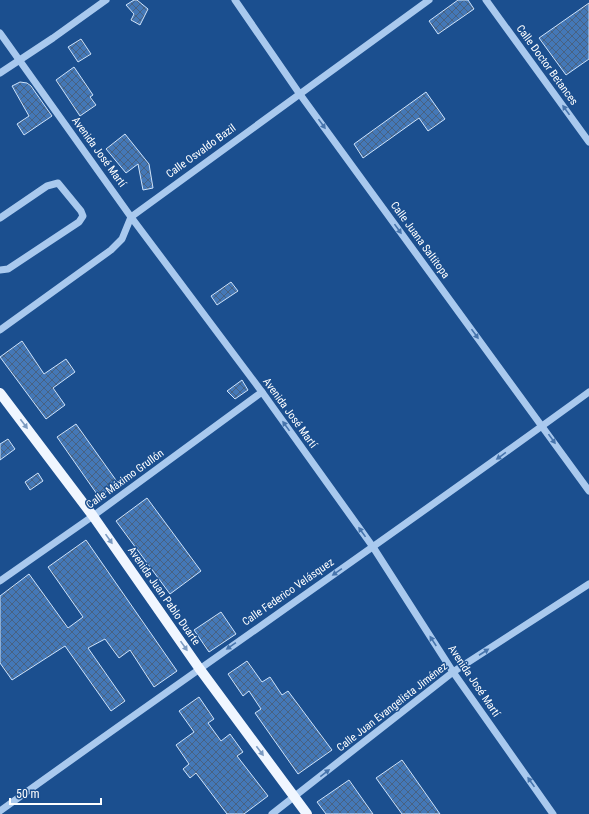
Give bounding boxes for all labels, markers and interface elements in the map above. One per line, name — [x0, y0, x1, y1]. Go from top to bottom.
street label: Calle Doctor Betances — [514, 22, 580, 108]
one-way arrow — [562, 105, 570, 116]
street label: Avenida José Martí — [69, 114, 129, 190]
one-way arrow — [317, 119, 326, 130]
street label: Calle Osvaldo Bazil — [164, 121, 238, 181]
street label: Calle Juana Saltitopa — [388, 199, 452, 281]
one-way arrow — [394, 224, 403, 235]
one-way arrow — [471, 329, 479, 340]
street label: Avenida José Martí — [260, 375, 320, 451]
one-way arrow — [19, 418, 28, 429]
one-way arrow — [282, 421, 290, 431]
one-way arrow — [548, 434, 556, 445]
street label: Calle Máximo Grullón — [84, 447, 166, 511]
one-way arrow — [495, 452, 506, 460]
one-way arrow — [358, 527, 366, 537]
one-way arrow — [105, 534, 113, 545]
street label: Avenida Juan Pablo Duarte — [125, 544, 203, 648]
street label: Calle Federico Velásquez — [240, 555, 336, 629]
one-way arrow — [332, 568, 343, 575]
one-way arrow — [429, 635, 437, 646]
one-way arrow — [180, 641, 188, 651]
one-way arrow — [225, 642, 236, 650]
street label: Avenida José Martí — [445, 643, 503, 720]
one-way arrow — [479, 648, 489, 656]
street label: Calle Juan Evangelista Jiménez — [334, 660, 450, 754]
one-way arrow — [256, 746, 264, 756]
one-way arrow — [320, 769, 331, 778]
one-way arrow — [527, 777, 535, 787]
scale bar — [10, 780, 101, 806]
text: 50 m — [16, 787, 40, 801]

